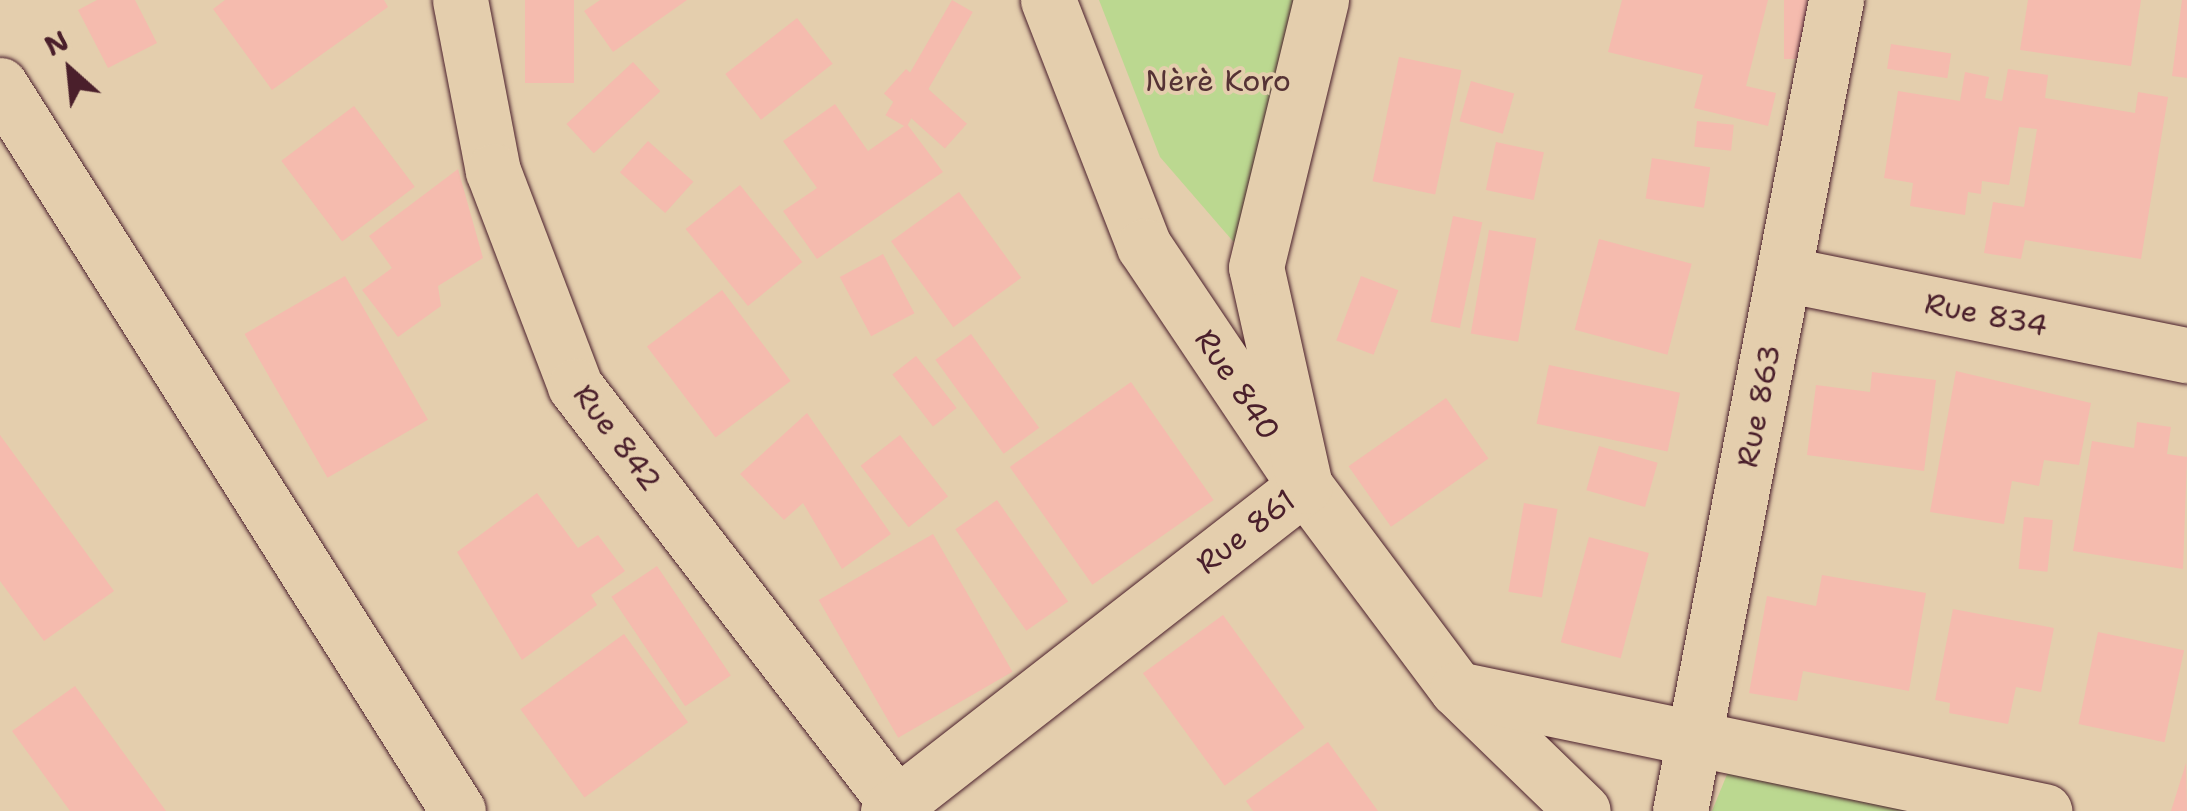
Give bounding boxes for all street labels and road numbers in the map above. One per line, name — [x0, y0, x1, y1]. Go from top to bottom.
street label: Rue 834 — [1921, 285, 2051, 345]
street label: Rue 840 — [1187, 323, 1287, 447]
street label: Rue 863 — [1729, 341, 1789, 471]
street label: Rue 842 — [565, 378, 669, 498]
street label: Rue 861 — [1189, 482, 1303, 582]

